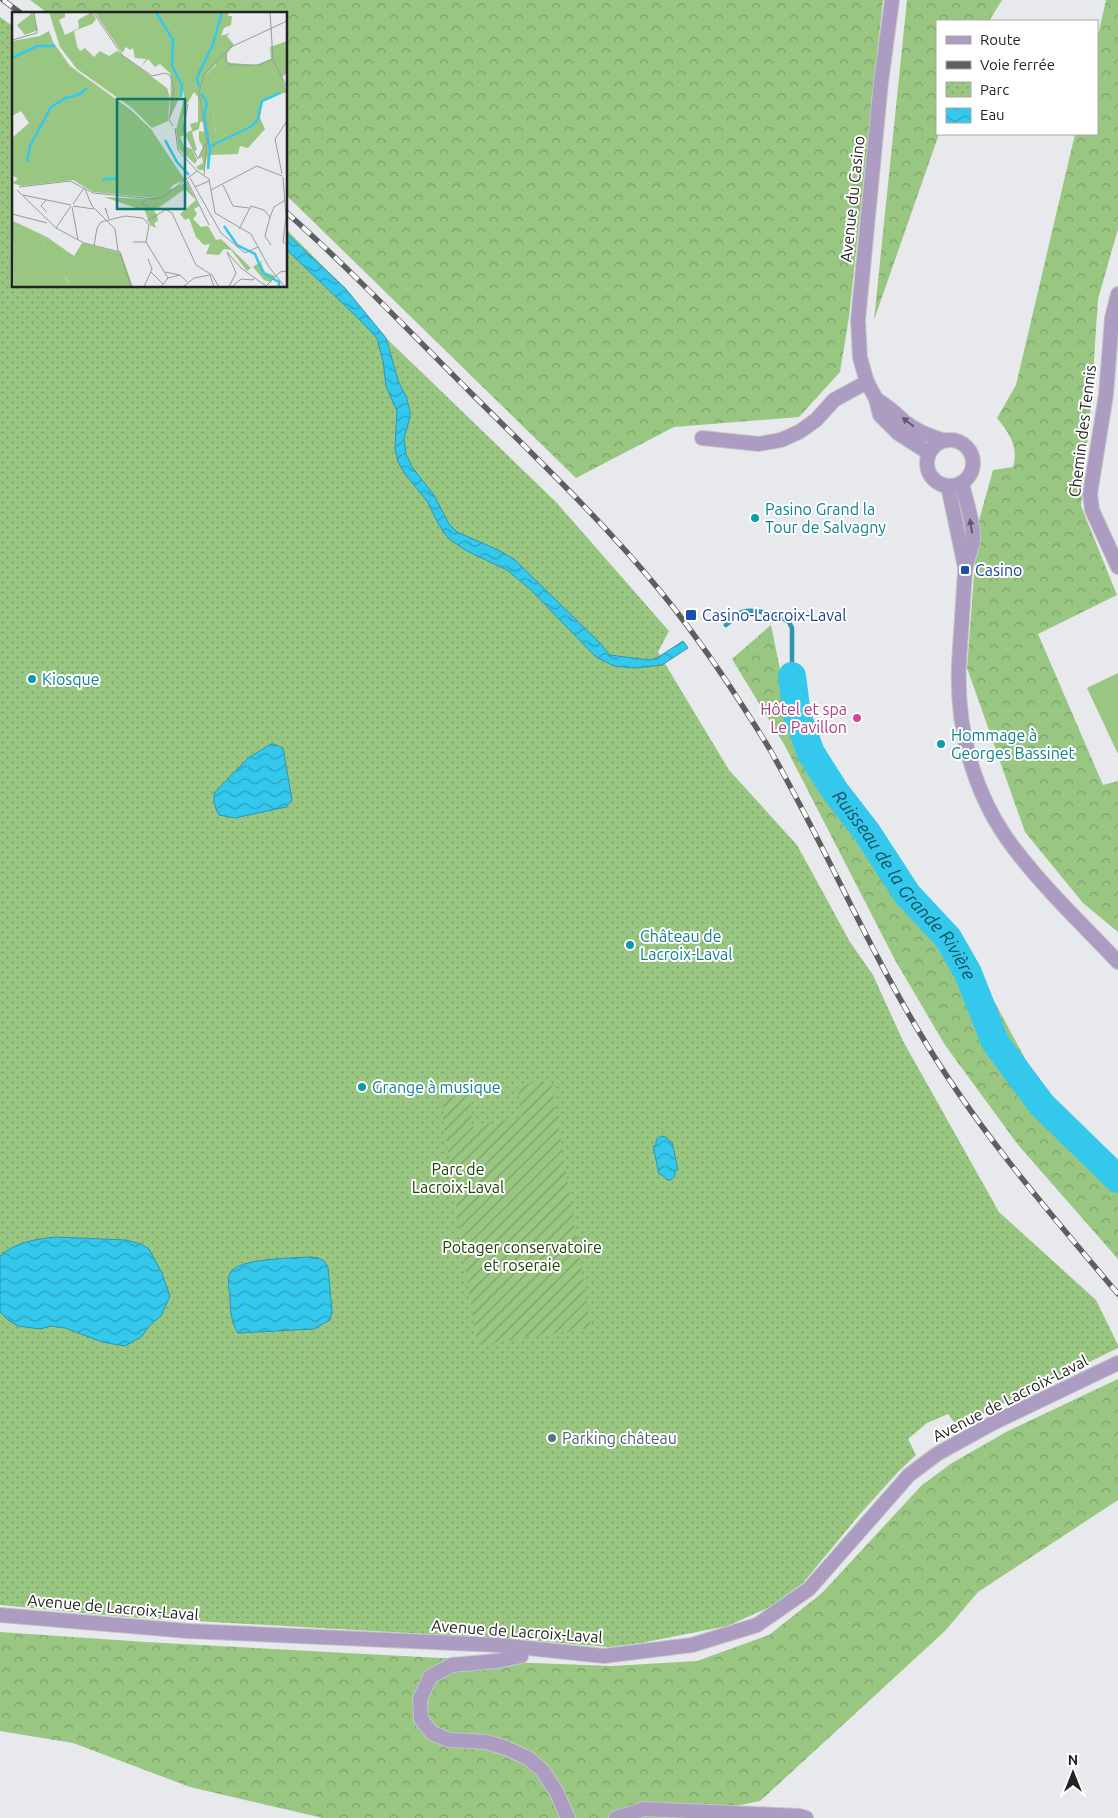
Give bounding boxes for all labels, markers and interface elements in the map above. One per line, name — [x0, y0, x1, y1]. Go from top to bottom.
inset map — [12, 12, 288, 288]
legend — [936, 20, 1098, 135]
text: Route — [980, 31, 1021, 48]
text: Voie ferrée — [980, 56, 1055, 73]
text: Parc — [980, 81, 1009, 98]
text: Eau — [980, 106, 1005, 123]
street label: Avenue du Casino — [836, 135, 868, 263]
street label: Chemin des Tennis — [1065, 364, 1099, 498]
one-way arrow — [901, 417, 914, 428]
place label: Pasino Grand la Tour de Salvagny — [765, 500, 886, 536]
marker: Pasino Grand la Tour de Salvagny — [749, 512, 761, 524]
one-way arrow — [967, 518, 975, 534]
place label: Casino — [975, 561, 1022, 579]
marker: Casino — [959, 564, 971, 576]
place label: Casino-Lacroix-Laval — [702, 606, 846, 624]
marker: Casino-Lacroix-Laval — [684, 608, 698, 622]
place label: Kiosque — [42, 670, 100, 688]
marker: Kiosque — [26, 673, 38, 685]
place label: Hôtel et spa Le Pavillon — [760, 700, 847, 736]
marker: Hôtel et spa Le Pavillon — [851, 712, 863, 724]
place label: Hommage à Georges Bassinet — [951, 726, 1076, 762]
marker: Hommage à Georges Bassinet — [935, 738, 947, 750]
water label: Ruisseau de la Grande Rivière — [829, 786, 980, 982]
place label: Château de Lacroix-Laval — [640, 927, 732, 963]
marker: Château de Lacroix-Laval — [624, 939, 636, 951]
place label: Grange à musique — [372, 1078, 501, 1096]
marker: Grange à musique — [356, 1081, 368, 1093]
park label: Parc de Lacroix-Laval — [412, 1160, 504, 1196]
park label: Potager conservatoire et roseraie — [442, 1238, 602, 1274]
street label: Avenue de Lacroix-Laval — [929, 1351, 1091, 1445]
place label: Parking château — [562, 1429, 677, 1447]
marker: Parking château — [546, 1432, 558, 1444]
street label: Avenue de Lacroix-Laval — [27, 1591, 199, 1623]
street label: Avenue de Lacroix-Laval — [431, 1616, 603, 1646]
north arrow — [1048, 1748, 1098, 1798]
text: N — [1068, 1752, 1078, 1768]

